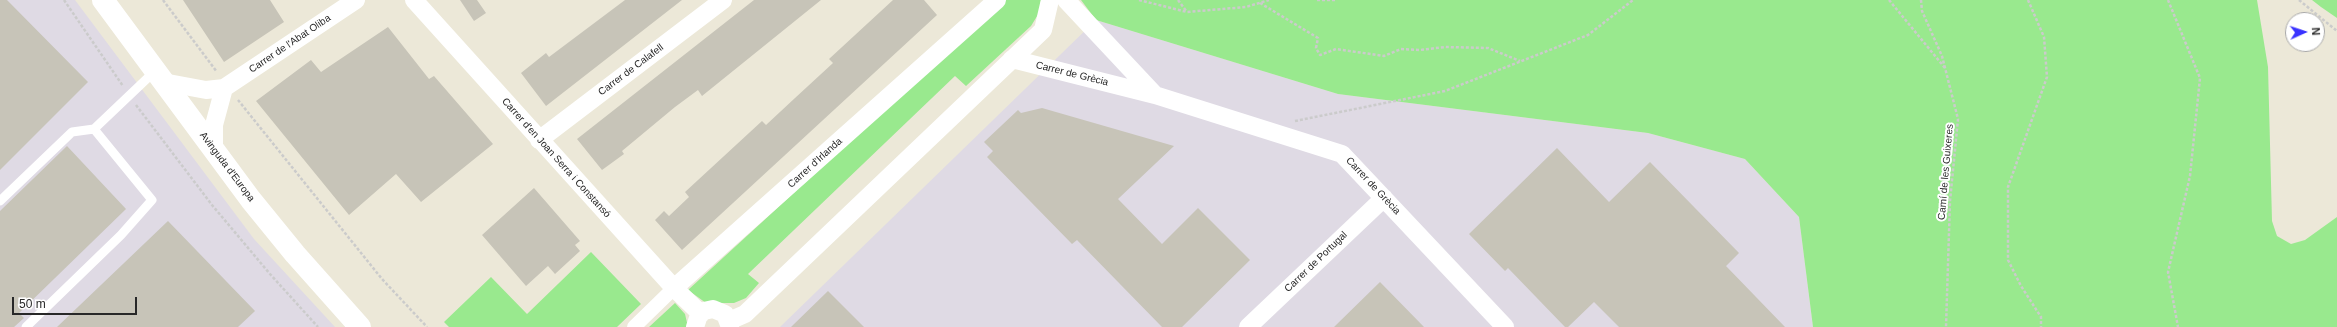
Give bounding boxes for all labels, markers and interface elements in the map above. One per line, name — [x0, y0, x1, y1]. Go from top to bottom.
street label: Carrer de l'Abat Oliba — [247, 12, 333, 76]
north arrow — [2285, 12, 2325, 52]
text: N — [2310, 27, 2322, 36]
street label: Carrer de Calafell — [596, 42, 666, 98]
street label: Carrer de Grècia — [1034, 59, 1110, 89]
street label: Carrer d'en Joan Serra i Constansó — [499, 96, 613, 220]
street label: Camí de les Guixeres — [1936, 124, 1956, 220]
street label: Avinguda d'Europa — [197, 130, 257, 204]
street label: Carrer d'Irlanda — [785, 135, 845, 191]
street label: Carrer de Grècia — [1343, 155, 1403, 217]
street label: Carrer de Portugal — [1282, 229, 1350, 295]
scale bar — [14, 289, 139, 315]
text: 50 m — [19, 297, 46, 311]

